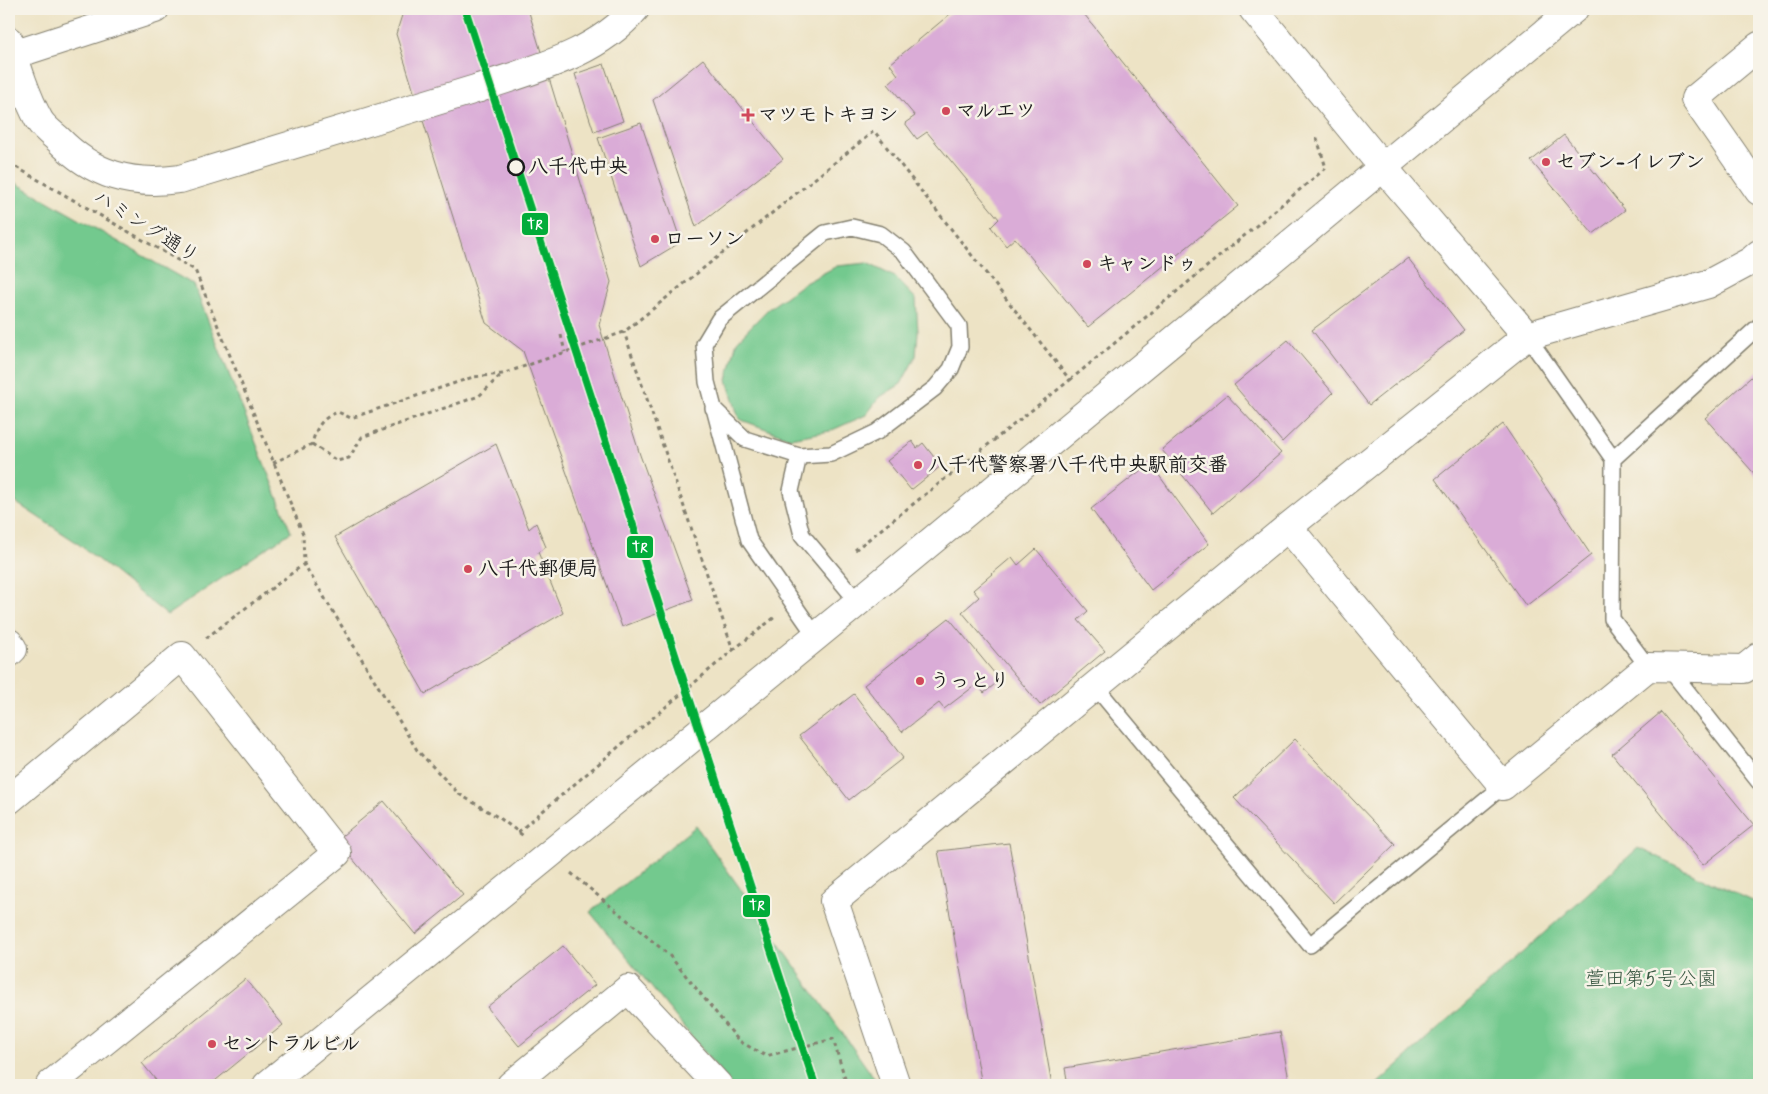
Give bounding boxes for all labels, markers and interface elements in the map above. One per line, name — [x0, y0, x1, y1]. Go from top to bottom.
place label: マルエツ — [956, 98, 1036, 125]
place label: マツモトキヨシ — [758, 102, 898, 129]
marker: マルエツ — [940, 105, 952, 117]
marker: マツモトキヨシ — [742, 109, 754, 121]
place label: セブン-イレブン — [1556, 149, 1705, 176]
place label: 八千代中央 — [528, 154, 628, 181]
marker: セブン-イレブン — [1540, 156, 1552, 168]
marker: 八千代中央 — [507, 158, 525, 176]
street label: ハミング通り — [88, 184, 204, 270]
line badge: TR — [521, 212, 549, 236]
text: TR — [527, 216, 543, 234]
place label: ローソン — [665, 226, 745, 253]
marker: ローソン — [649, 233, 661, 245]
place label: キャンドゥ — [1097, 251, 1197, 278]
marker: キャンドゥ — [1081, 258, 1093, 270]
place label: 八千代警察署八千代中央駅前交番 — [928, 452, 1228, 479]
marker: 八千代警察署八千代中央駅前交番 — [912, 459, 924, 471]
line badge: TR — [626, 535, 654, 559]
text: TR — [632, 539, 648, 557]
place label: 八千代郵便局 — [478, 556, 598, 583]
marker: 八千代郵便局 — [462, 563, 474, 575]
place label: うっとり — [930, 668, 1010, 695]
marker: うっとり — [914, 675, 926, 687]
line badge: TR — [742, 894, 771, 918]
text: TR — [749, 897, 765, 915]
park label: 萱田第5号公園 — [1585, 966, 1717, 993]
place label: セントラルビル — [222, 1031, 361, 1058]
marker: セントラルビル — [206, 1038, 218, 1050]

